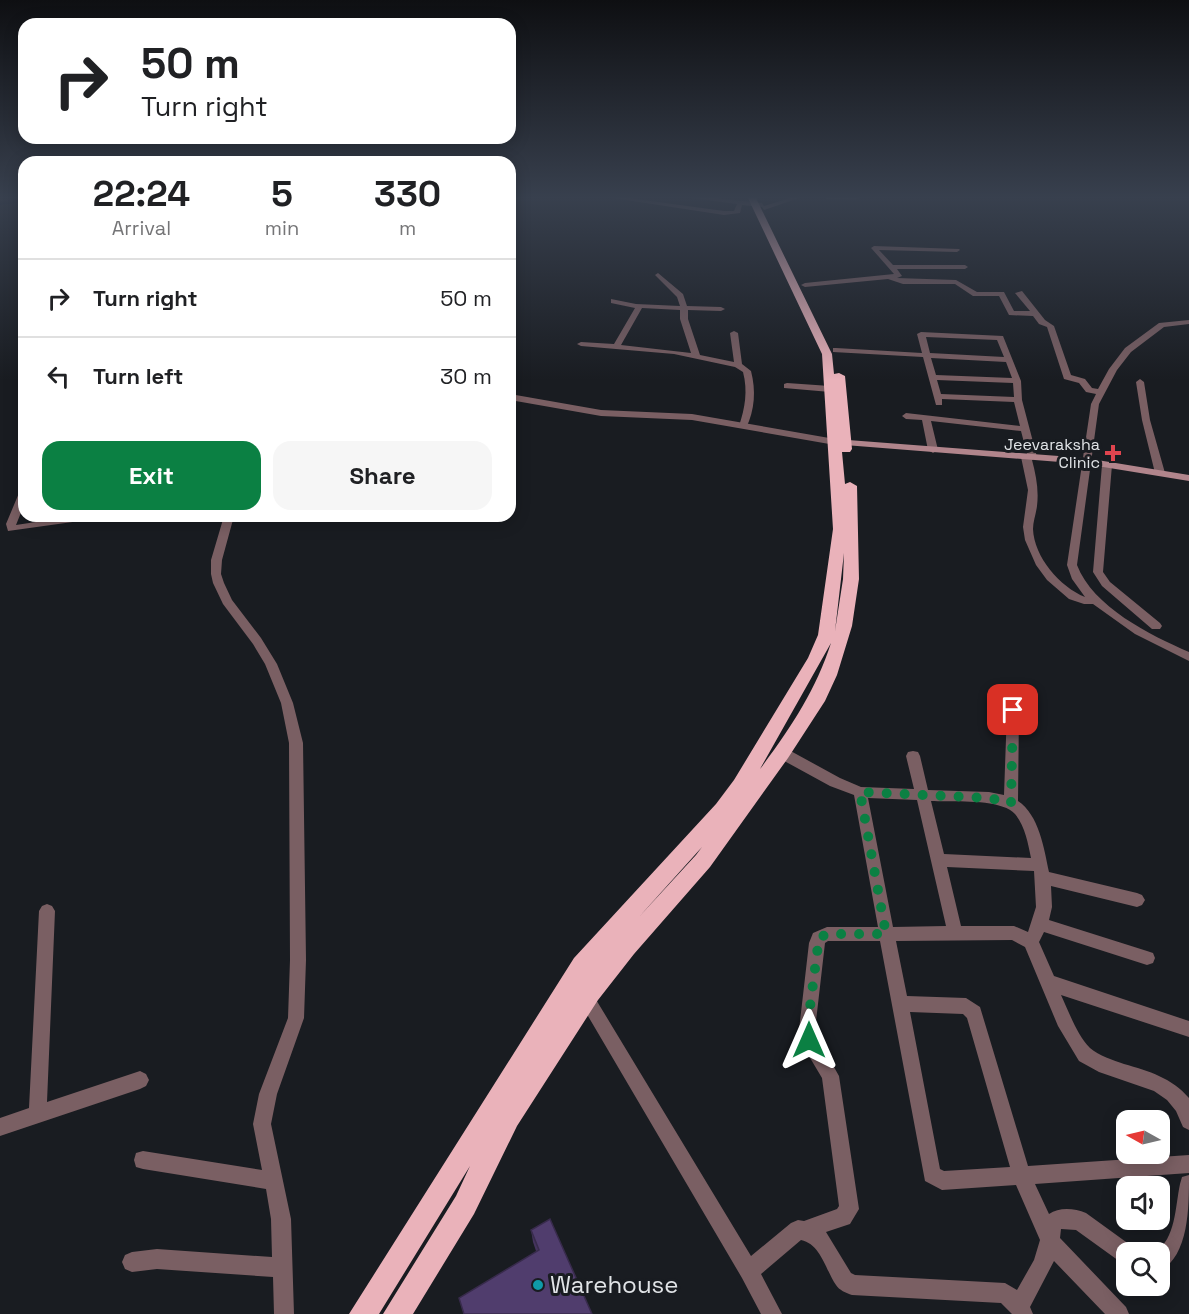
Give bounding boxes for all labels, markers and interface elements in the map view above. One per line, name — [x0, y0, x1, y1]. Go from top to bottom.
text: 50 m — [141, 37, 240, 90]
icon: right — [42, 42, 120, 120]
text: Turn right — [141, 89, 268, 124]
text: 22:24 — [93, 171, 190, 217]
text: 5 — [271, 171, 293, 217]
text: 330 — [374, 171, 441, 217]
text: Arrival — [112, 215, 171, 241]
text: min — [265, 215, 299, 241]
text: m — [399, 215, 416, 241]
icon: right — [42, 282, 75, 315]
text: Turn right — [93, 284, 198, 312]
text: 50 m — [440, 284, 492, 312]
icon: left — [42, 360, 75, 393]
text: Turn left — [93, 362, 183, 390]
text: 30 m — [440, 362, 492, 390]
place label: Jeevaraksha Clinic — [1004, 434, 1100, 473]
button: Exit — [42, 441, 261, 510]
button: Share — [273, 441, 492, 510]
marker: Jeevaraksha Clinic — [1104, 444, 1122, 462]
pin — [987, 684, 1038, 735]
icon: arrive — [996, 693, 1029, 726]
position arrow — [777, 1008, 841, 1072]
north arrow — [1116, 1110, 1170, 1164]
map controls — [1116, 1110, 1170, 1296]
button: sound — [1116, 1176, 1170, 1230]
button: search — [1116, 1242, 1170, 1296]
place label: Warehouse — [550, 1269, 678, 1300]
marker: Warehouse — [531, 1278, 545, 1292]

